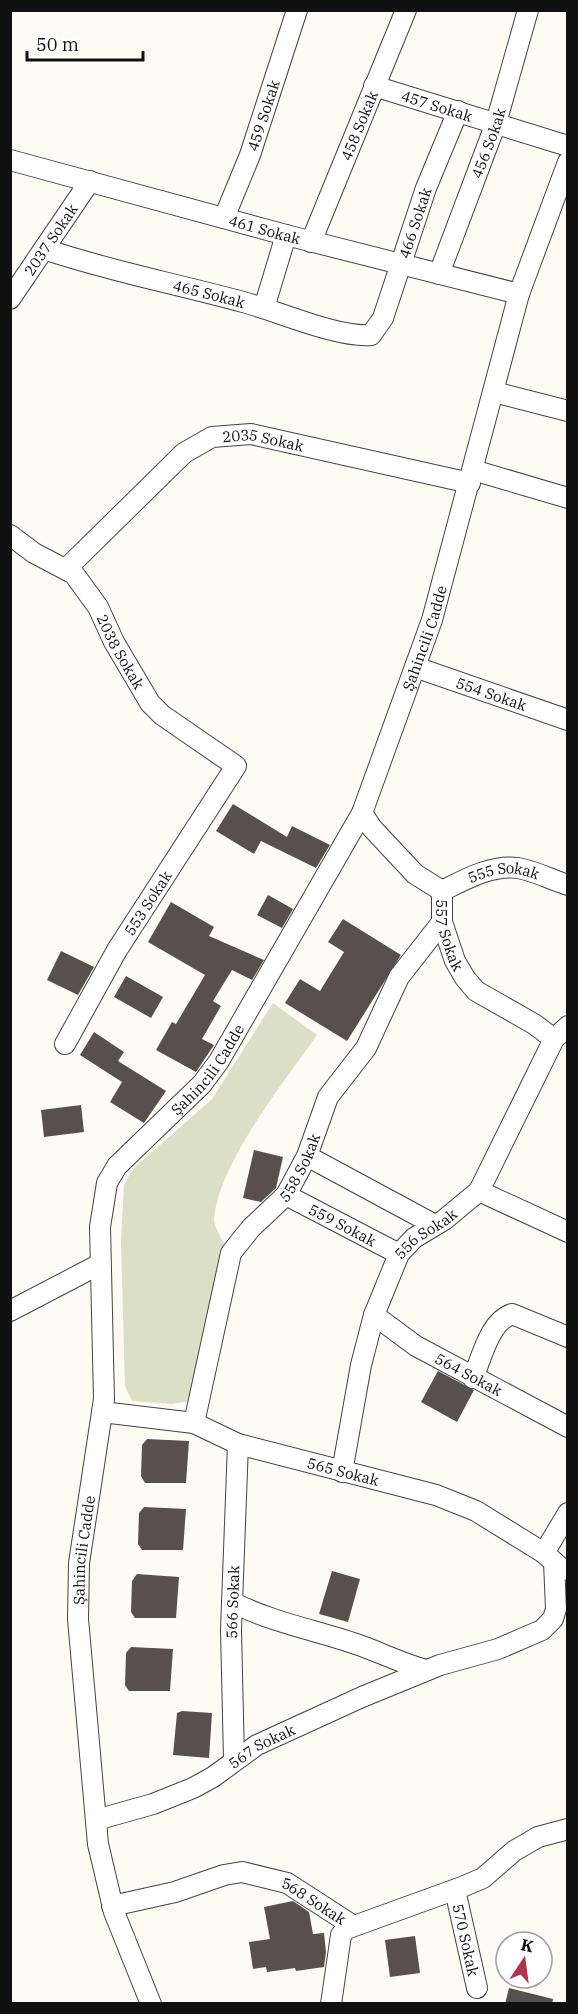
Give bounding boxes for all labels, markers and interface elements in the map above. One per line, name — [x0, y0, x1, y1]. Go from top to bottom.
scale bar — [27, 24, 142, 62]
text: 50 m — [36, 33, 79, 56]
street label: 459 Sokak — [243, 77, 283, 153]
street label: 457 Sokak — [399, 86, 475, 126]
street label: 458 Sokak — [336, 88, 382, 163]
street label: 456 Sokak — [467, 105, 509, 181]
street label: 466 Sokak — [394, 185, 435, 261]
street label: 2037 Sokak — [19, 200, 82, 279]
street label: 461 Sokak — [227, 210, 303, 248]
street label: 465 Sokak — [171, 275, 247, 312]
street label: 2035 Sokak — [222, 424, 306, 455]
street label: Şahincili Cadde — [398, 583, 450, 693]
street label: 2038 Sokak — [93, 611, 149, 693]
street label: 554 Sokak — [454, 672, 530, 715]
street label: 555 Sokak — [464, 858, 543, 887]
street label: 553 Sokak — [120, 867, 176, 939]
street label: 557 Sokak — [433, 899, 468, 974]
street label: Şahincili Cadde — [166, 1021, 248, 1119]
street label: 558 Sokak — [275, 1131, 324, 1206]
street label: 559 Sokak — [306, 1199, 380, 1250]
street label: 556 Sokak — [390, 1204, 461, 1263]
street label: 564 Sokak — [432, 1348, 506, 1400]
street label: 565 Sokak — [305, 1453, 381, 1490]
street label: Şahincili Cadde — [69, 1494, 99, 1605]
street label: 566 Sokak — [221, 1565, 243, 1639]
street label: 567 Sokak — [224, 1720, 298, 1772]
street label: 568 Sokak — [280, 1873, 350, 1928]
street label: 570 Sokak — [449, 1902, 484, 1978]
north arrow — [494, 1930, 554, 1990]
text: K — [519, 1934, 536, 1957]

